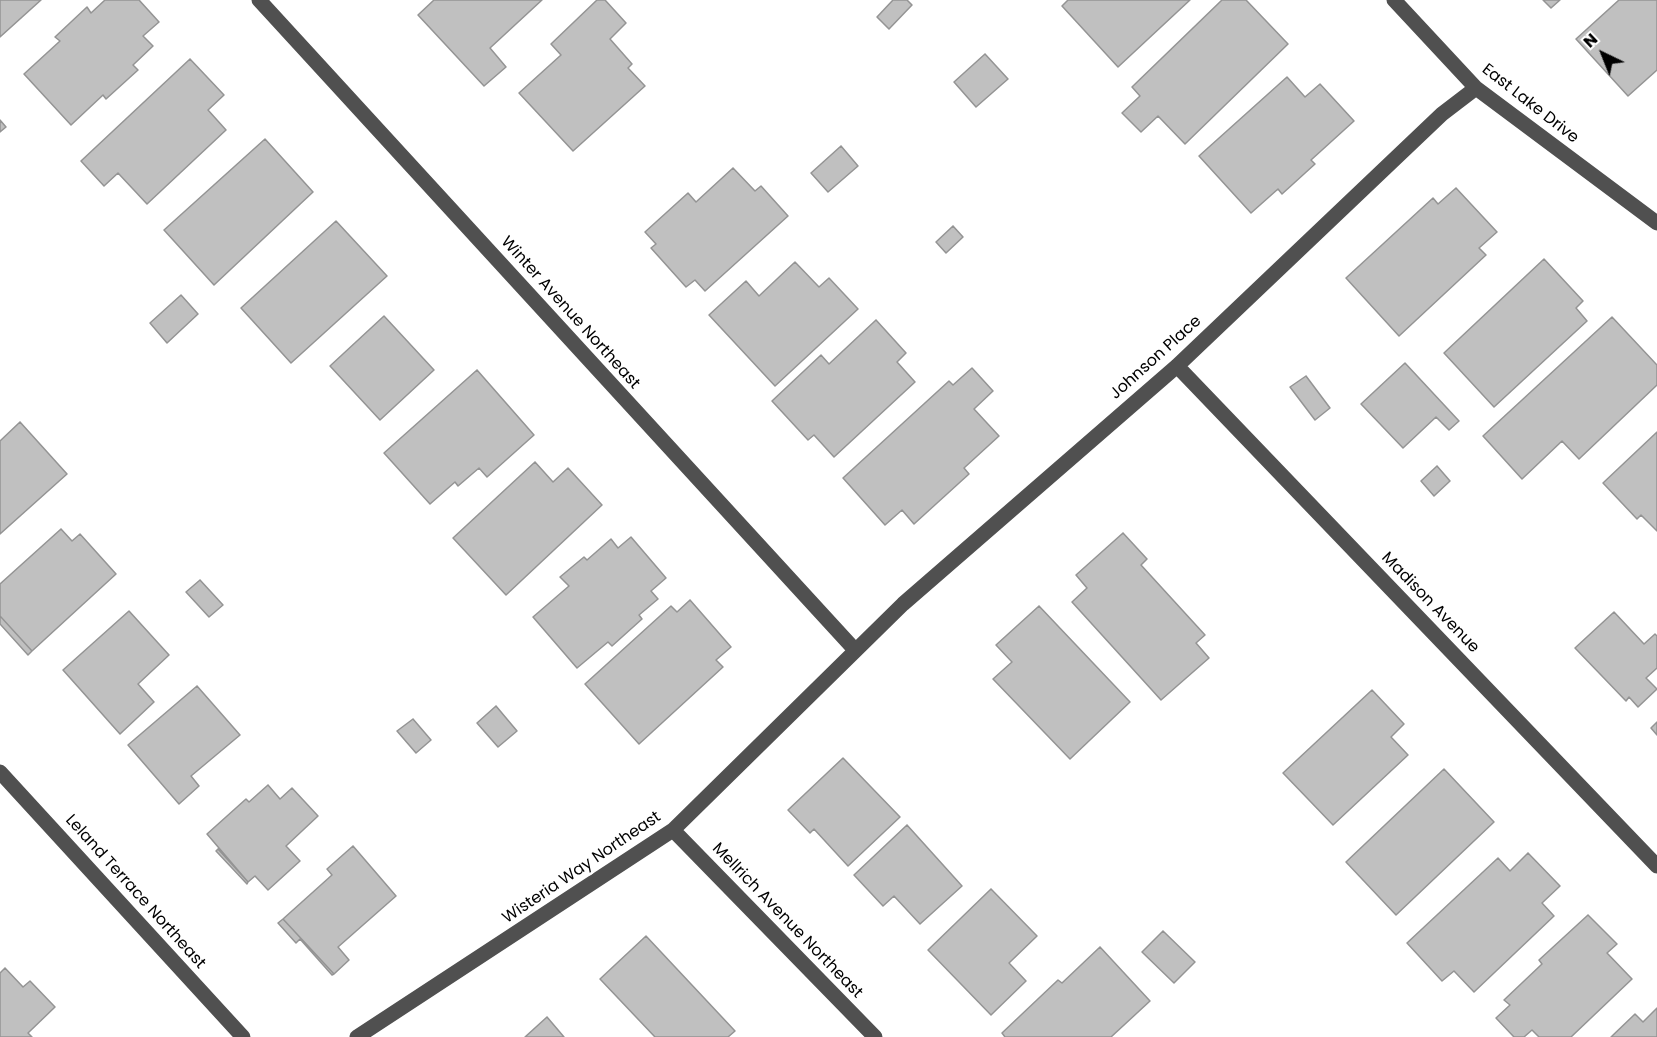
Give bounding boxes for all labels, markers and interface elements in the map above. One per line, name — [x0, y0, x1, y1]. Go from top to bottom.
north arrow — [1573, 24, 1633, 84]
text: N — [1578, 28, 1603, 53]
street label: East Lake Drive — [1478, 60, 1582, 148]
street label: Winter Avenue Northeast — [496, 233, 644, 393]
street label: Johnson Place — [1106, 312, 1206, 404]
street label: Madison Avenue — [1377, 549, 1483, 657]
street label: Wisteria Way Northeast — [499, 808, 665, 928]
street label: Leland Terrace Northeast — [61, 811, 209, 973]
street label: Mellrich Avenue Northeast — [708, 839, 866, 1003]

